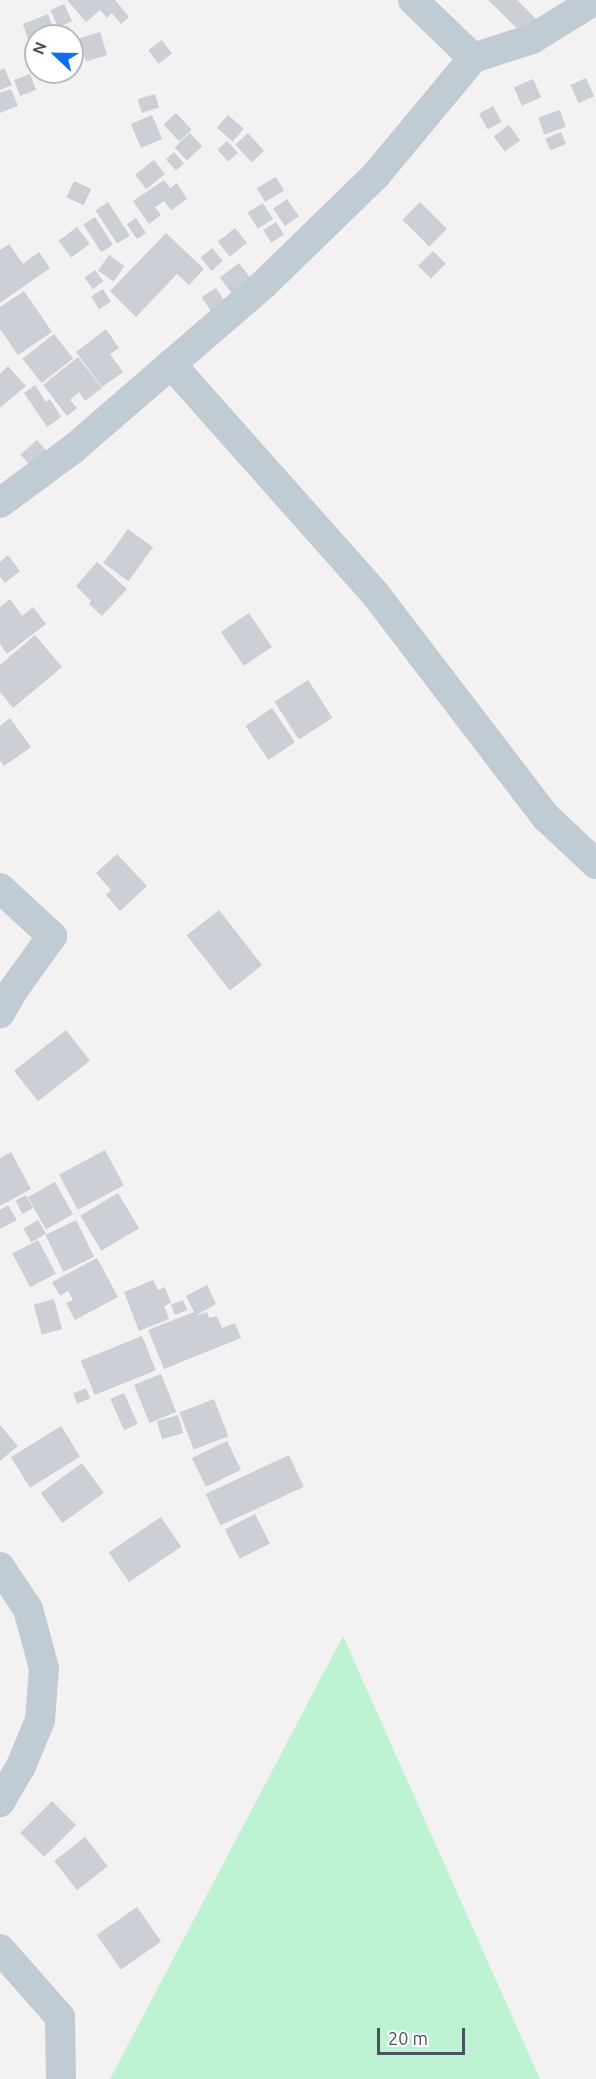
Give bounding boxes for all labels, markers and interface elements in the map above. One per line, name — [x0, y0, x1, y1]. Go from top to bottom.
north arrow — [24, 24, 84, 84]
text: N — [29, 39, 50, 57]
scale bar — [380, 2016, 468, 2054]
text: 20 m — [388, 2028, 428, 2048]

